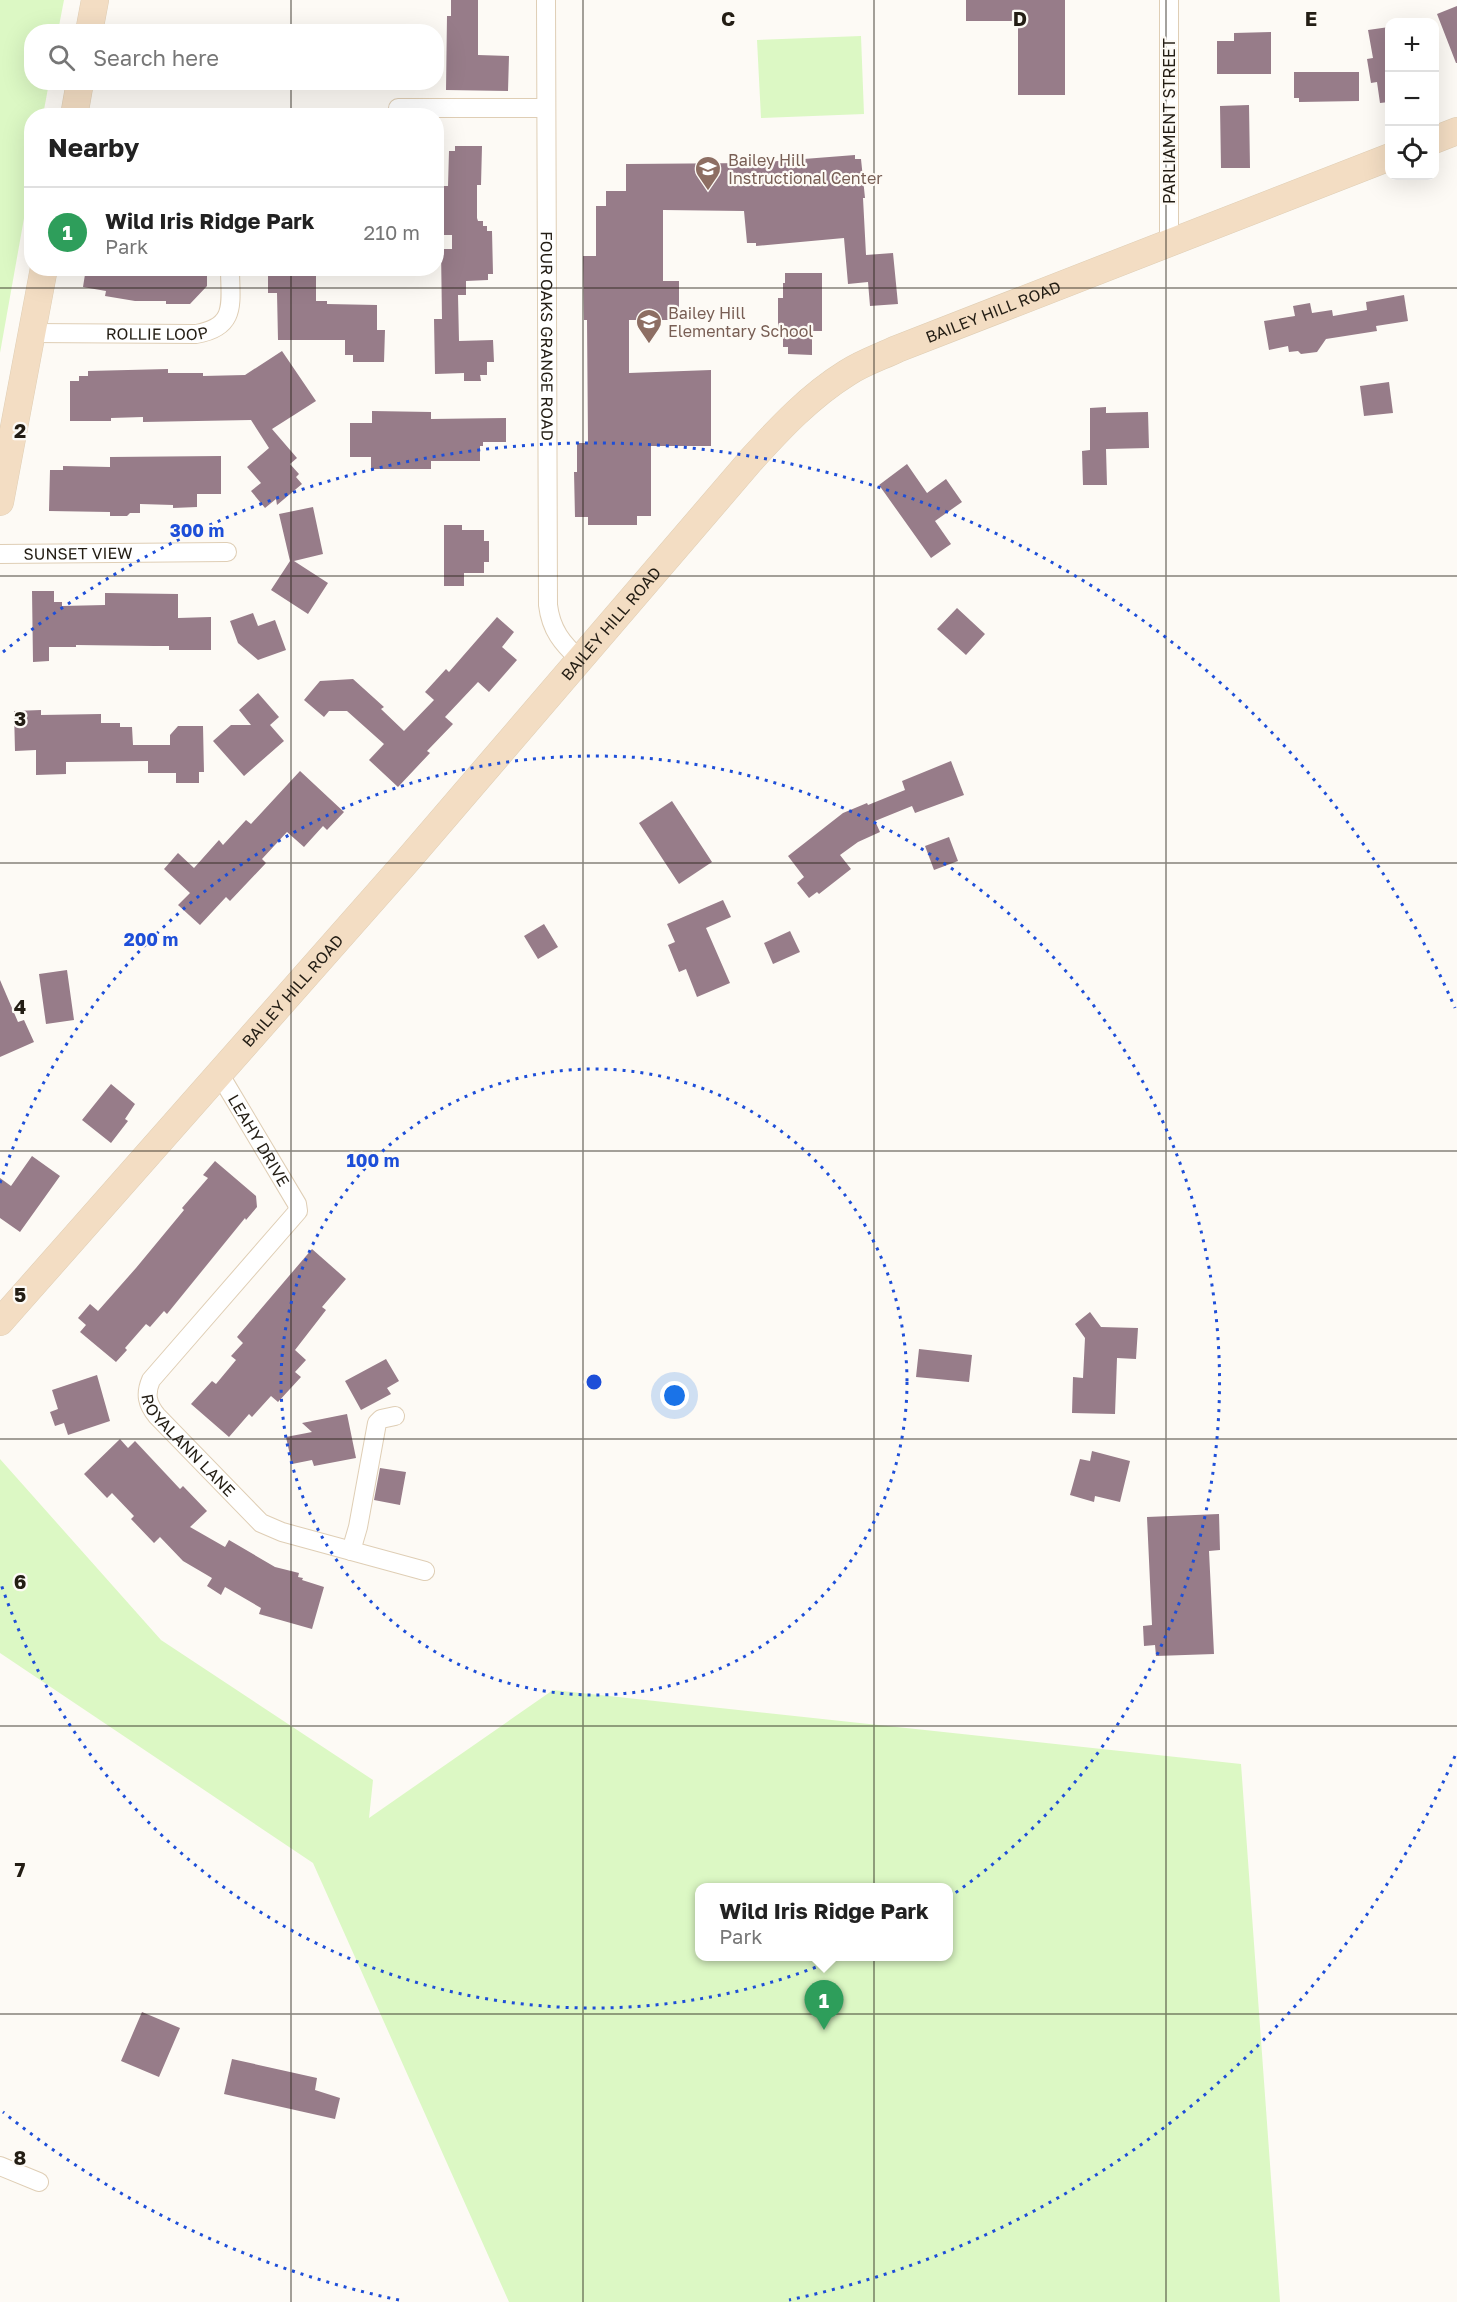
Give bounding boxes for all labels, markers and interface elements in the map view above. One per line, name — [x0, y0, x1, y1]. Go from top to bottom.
text: C — [721, 6, 735, 30]
text: D — [1013, 6, 1027, 30]
text: E — [1305, 6, 1317, 30]
map controls — [1385, 18, 1439, 180]
button: + — [1385, 18, 1439, 72]
search box — [24, 24, 444, 90]
street label: PARLIAMENT STREET — [1159, 38, 1179, 204]
icon: search — [45, 41, 78, 74]
text: Search here — [93, 44, 219, 71]
button: − — [1385, 72, 1439, 126]
button: locate — [1385, 126, 1439, 180]
text: Nearby — [48, 132, 139, 163]
place label: Bailey Hill Instructional Center — [728, 150, 882, 188]
school or university icon: Bailey Hill Instructional Center — [693, 154, 723, 192]
text: Wild Iris Ridge Park — [105, 207, 315, 234]
text: 1 — [62, 220, 73, 244]
text: 210 m — [364, 220, 420, 244]
street label: FOUR OAKS GRANGE ROAD — [537, 231, 557, 441]
text: Park — [105, 234, 148, 258]
street label: BAILEY HILL ROAD — [923, 276, 1064, 347]
place label: Bailey Hill Elementary School — [668, 303, 813, 341]
school or university icon: Bailey Hill Elementary School — [634, 307, 664, 345]
street label: ROLLIE LOOP — [106, 322, 210, 344]
text: 2 — [14, 418, 26, 442]
text: 300 m — [170, 519, 224, 541]
street label: SUNSET VIEW — [23, 543, 133, 564]
street label: BAILEY HILL ROAD — [557, 563, 665, 684]
text: 3 — [14, 706, 26, 730]
text: 200 m — [124, 928, 178, 950]
street label: BAILEY HILL ROAD — [238, 930, 347, 1051]
text: 4 — [14, 994, 26, 1018]
street label: LEAHY DRIVE — [224, 1091, 294, 1190]
text: 100 m — [347, 1149, 399, 1171]
text: 5 — [14, 1282, 26, 1306]
centre of rings — [584, 1372, 604, 1392]
your location — [660, 1381, 689, 1410]
street label: ROYALANN LANE — [137, 1392, 240, 1501]
text: 6 — [14, 1569, 26, 1593]
text: 7 — [15, 1857, 26, 1881]
popup — [695, 1883, 953, 1961]
text: Wild Iris Ridge Park — [719, 1897, 929, 1924]
text: Park — [719, 1924, 763, 1948]
pin: 1 — [804, 1980, 844, 2030]
text: 8 — [14, 2145, 26, 2169]

